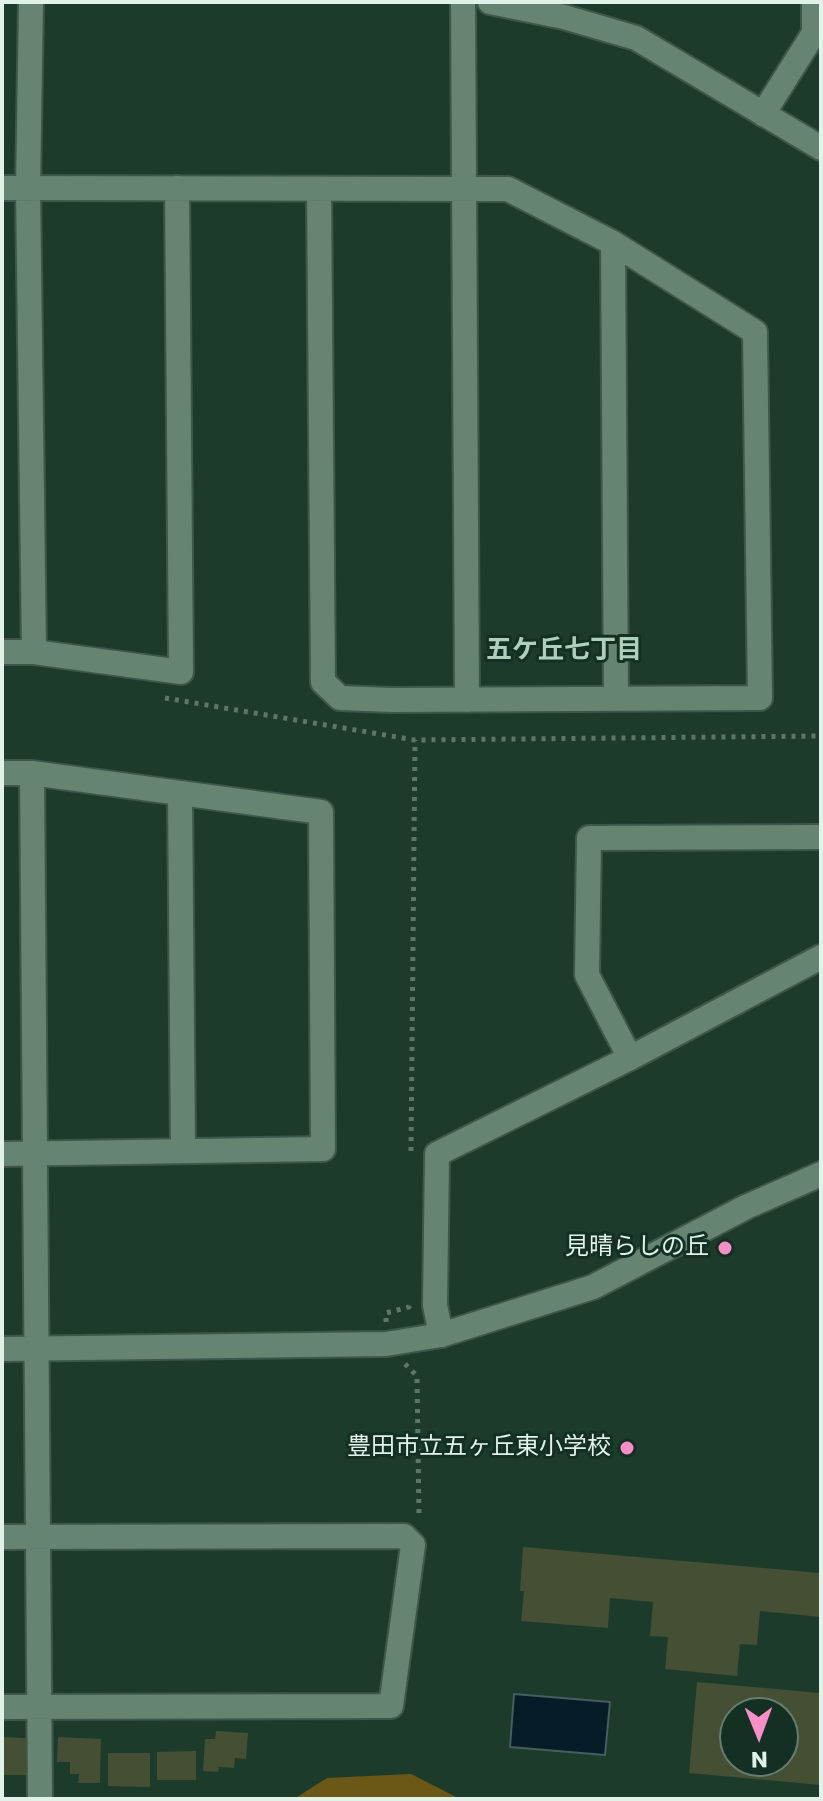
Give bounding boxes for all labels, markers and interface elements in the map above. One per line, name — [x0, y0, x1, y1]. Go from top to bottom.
district label: 五ケ丘七丁目 — [486, 635, 642, 667]
place label: 見晴らしの丘 — [565, 1234, 709, 1262]
marker: 見晴らしの丘 — [716, 1239, 734, 1257]
place label: 豊田市立五ヶ丘東小学校 — [347, 1434, 611, 1462]
marker: 豊田市立五ヶ丘東小学校 — [618, 1439, 636, 1457]
north arrow — [719, 1697, 799, 1777]
text: N — [751, 1744, 768, 1775]

